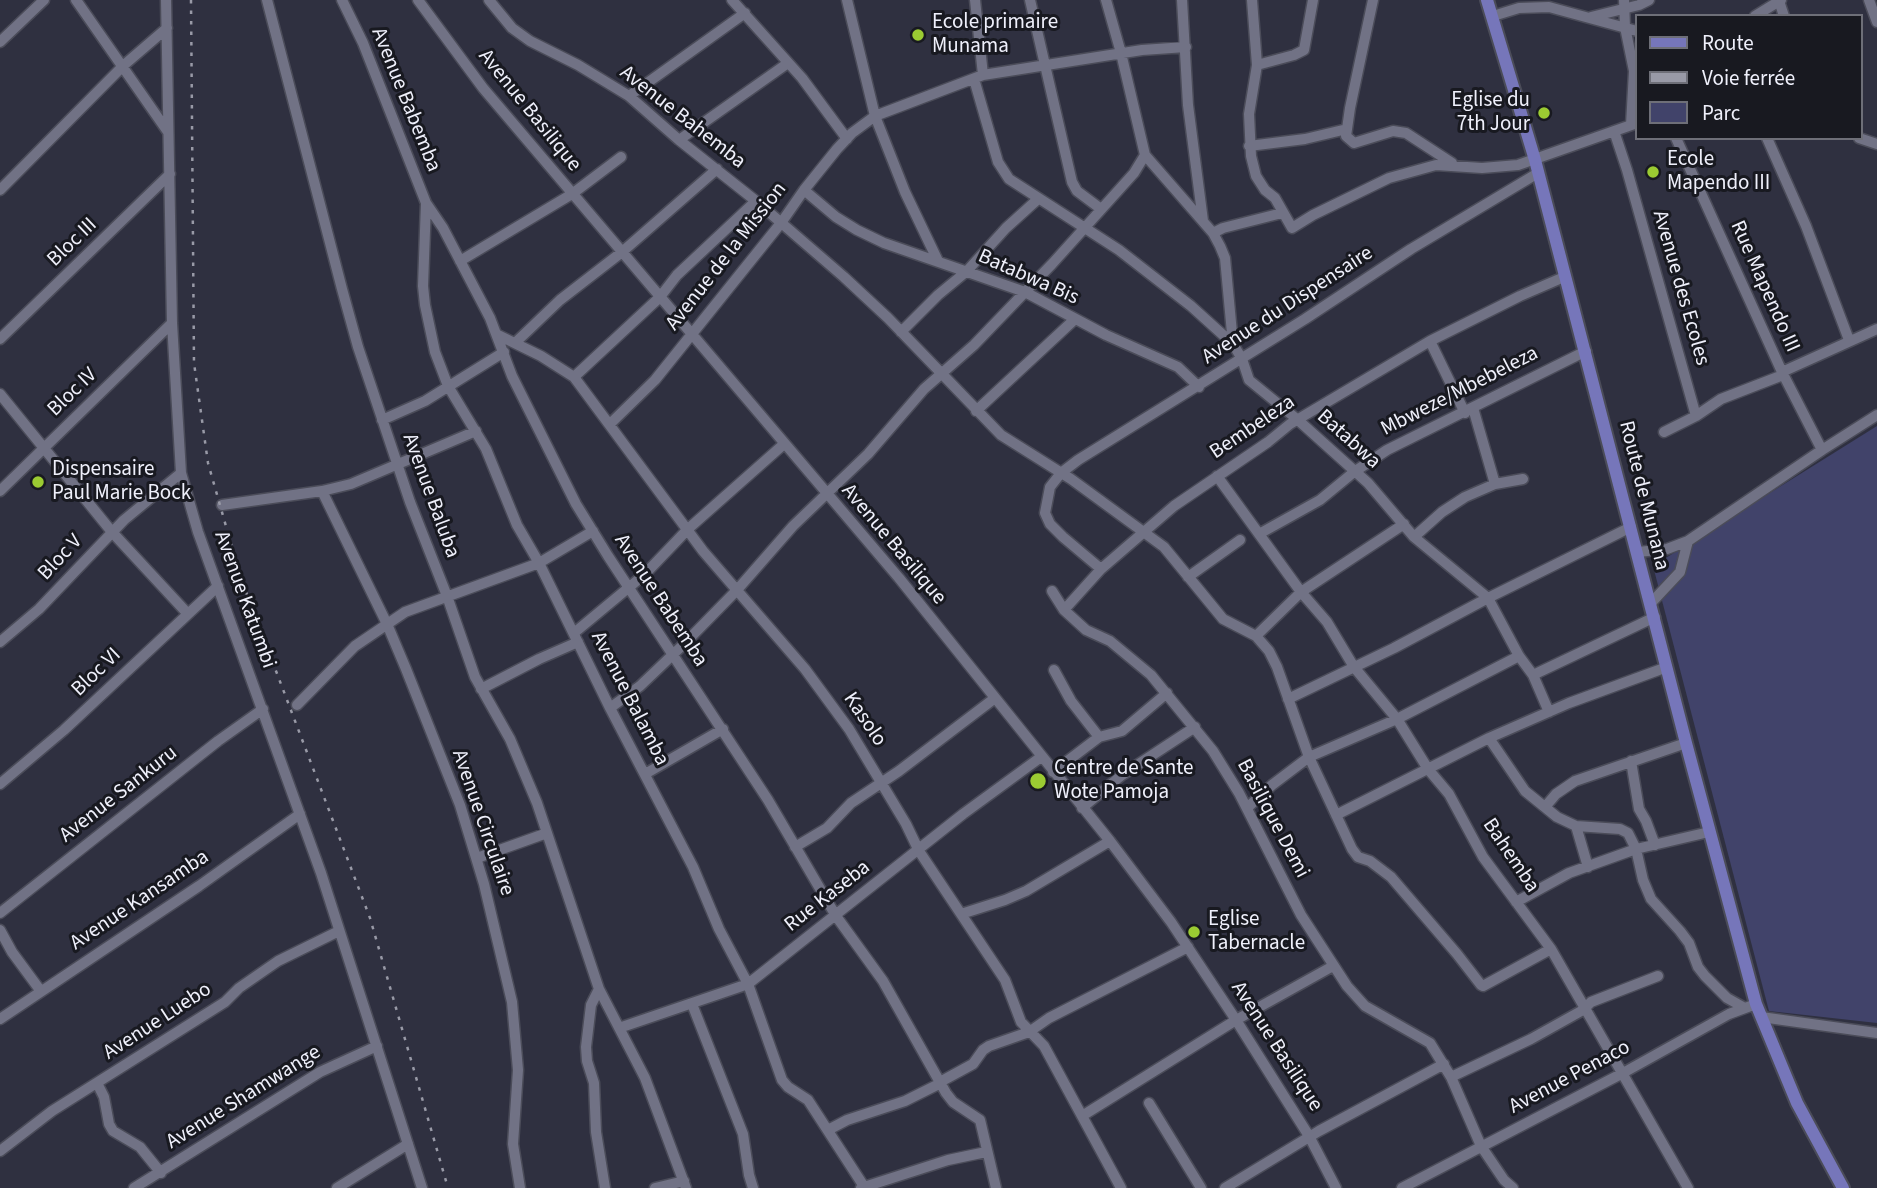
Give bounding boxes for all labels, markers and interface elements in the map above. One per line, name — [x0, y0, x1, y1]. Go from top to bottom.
place label: Ecole primaire Munama — [932, 10, 1058, 60]
legend — [1636, 14, 1863, 140]
street label: Avenue Babemba — [365, 24, 445, 176]
marker: Ecole primaire Munama — [910, 27, 926, 43]
text: Route — [1702, 28, 1754, 58]
street label: Avenue Basilique — [472, 45, 586, 177]
street label: Avenue Bahemba — [614, 61, 750, 175]
text: Voie ferrée — [1702, 63, 1795, 93]
place label: Eglise du 7th Jour — [1451, 88, 1530, 138]
text: Parc — [1702, 98, 1740, 128]
marker: Eglise du 7th Jour — [1536, 105, 1552, 121]
place label: Ecole Mapendo III — [1667, 147, 1770, 197]
marker: Ecole Mapendo III — [1645, 164, 1661, 180]
street label: Avenue de la Mission — [661, 178, 793, 336]
street label: Avenue des Ecoles — [1646, 208, 1714, 368]
street label: Bloc III — [43, 213, 103, 273]
street label: Rue Mapendo III — [1724, 217, 1804, 357]
street label: Avenue du Dispensaire — [1198, 241, 1378, 371]
street label: Batabwa Bis — [974, 245, 1082, 311]
street label: Mbweze/Mbebeleza — [1377, 342, 1543, 442]
street label: Bloc IV — [43, 363, 103, 423]
street label: Bembeleza — [1206, 390, 1300, 466]
street label: Batabwa — [1311, 405, 1385, 475]
street label: Route de Munana — [1612, 419, 1674, 573]
street label: Avenue Baluba — [396, 430, 464, 562]
place label: Dispensaire Paul Marie Bock — [52, 457, 191, 507]
marker: Dispensaire Paul Marie Bock — [30, 474, 46, 490]
street label: Avenue Basilique — [835, 480, 951, 610]
street label: Avenue Katumbi — [208, 528, 280, 672]
street label: Bloc V — [33, 530, 89, 586]
street label: Avenue Babemba — [608, 530, 712, 672]
street label: Avenue Balamba — [584, 628, 674, 770]
street label: Bloc VI — [67, 643, 127, 703]
street label: Kasolo — [837, 688, 891, 752]
street label: Avenue Sankuru — [55, 741, 183, 849]
street label: Avenue Circulaire — [445, 747, 519, 899]
street label: Basilique Demi — [1230, 755, 1314, 883]
place label: Centre de Sante Wote Pamoja — [1054, 756, 1193, 806]
marker: Centre de Sante Wote Pamoja — [1028, 771, 1048, 791]
street label: Bahemba — [1476, 814, 1544, 898]
street label: Avenue Kansamba — [66, 845, 214, 957]
street label: Rue Kaseba — [780, 856, 876, 938]
place label: Eglise Tabernacle — [1208, 907, 1305, 957]
marker: Eglise Tabernacle — [1186, 924, 1202, 940]
street label: Avenue Basilique — [1225, 977, 1327, 1117]
street label: Avenue Luebo — [99, 978, 217, 1066]
street label: Avenue Penaco — [1505, 1036, 1635, 1120]
street label: Avenue Shamwange — [162, 1040, 326, 1156]

